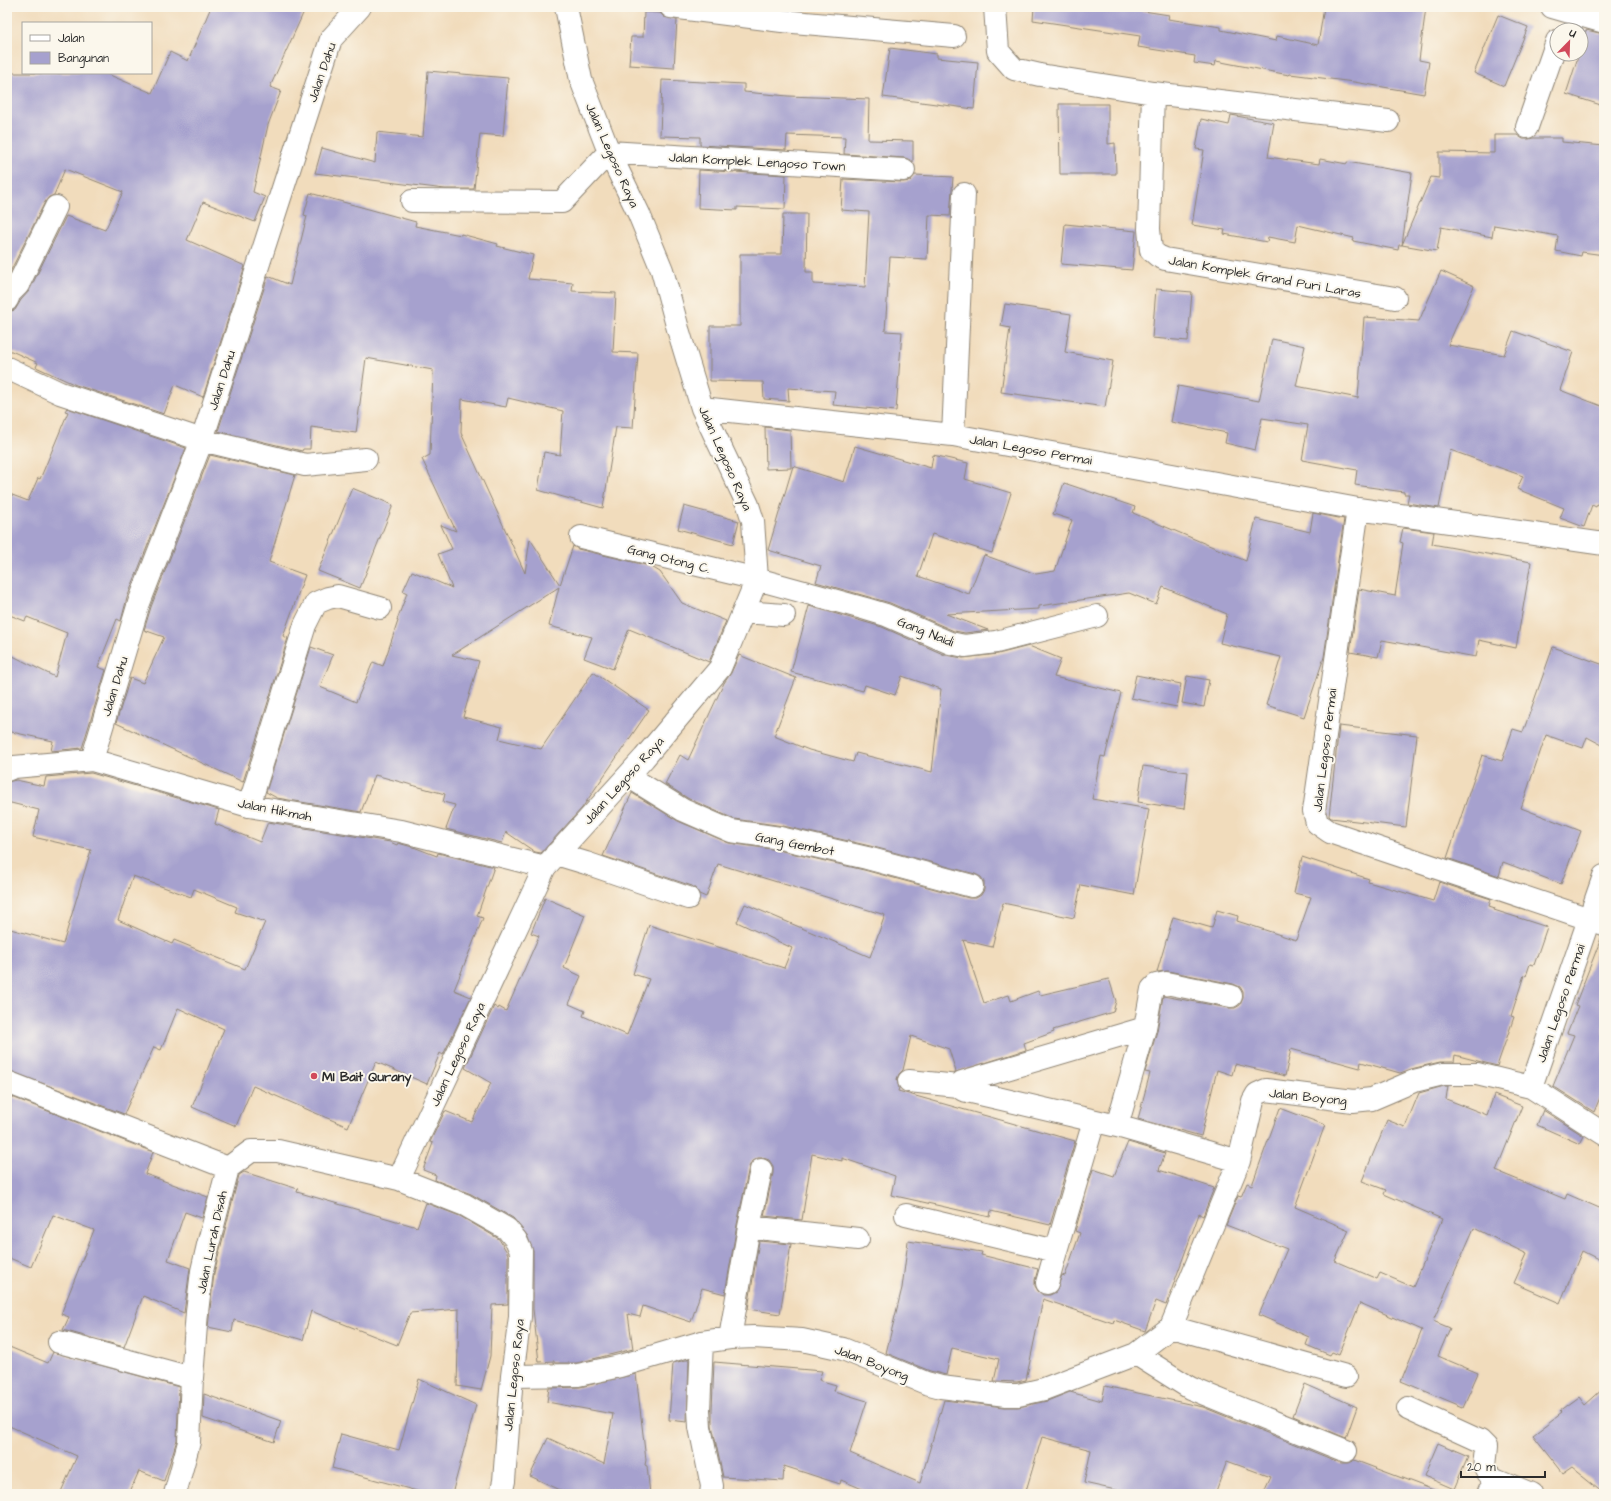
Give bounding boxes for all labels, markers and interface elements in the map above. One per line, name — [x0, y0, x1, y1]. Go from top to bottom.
legend — [22, 22, 152, 74]
north arrow — [1549, 22, 1589, 62]
text: U — [1566, 25, 1578, 41]
text: Jalan — [58, 30, 84, 47]
street label: Jalan Dahu — [303, 40, 341, 105]
text: Bangunan — [58, 50, 109, 68]
street label: Jalan Legoso Raya — [580, 100, 643, 211]
street label: Jalan Komplek Lengoso Town — [668, 148, 846, 177]
street label: Jalan Komplek Grand Puri Laras — [1167, 251, 1363, 303]
street label: Jalan Dahu — [204, 348, 240, 413]
street label: Jalan Legoso Raya — [693, 403, 756, 514]
street label: Jalan Legoso Permai — [968, 430, 1094, 471]
street label: Gang Otong C. — [625, 540, 712, 579]
street label: Gang Naidi — [894, 612, 957, 652]
street label: Jalan Dahu — [97, 654, 133, 719]
street label: Jalan Legoso Permai — [1308, 687, 1342, 813]
street label: Jalan Legoso Raya — [579, 733, 669, 829]
street label: Jalan Hikmah — [236, 794, 314, 826]
street label: Gang Gembot — [754, 828, 837, 862]
street label: Jalan Legoso Permai — [1532, 942, 1591, 1065]
street label: Jalan Legoso Raya — [426, 999, 491, 1110]
place label: MI Bait Qurany — [322, 1068, 412, 1087]
marker: MI Bait Qurany — [309, 1071, 319, 1081]
street label: Jalan Boyong — [1268, 1084, 1348, 1111]
street label: Jalan Lurah Disah — [192, 1189, 232, 1295]
street label: Jalan Legoso Raya — [499, 1318, 530, 1432]
street label: Jalan Boyong — [832, 1341, 912, 1386]
scale bar — [1461, 1453, 1545, 1479]
text: 20 m — [1467, 1459, 1496, 1476]

